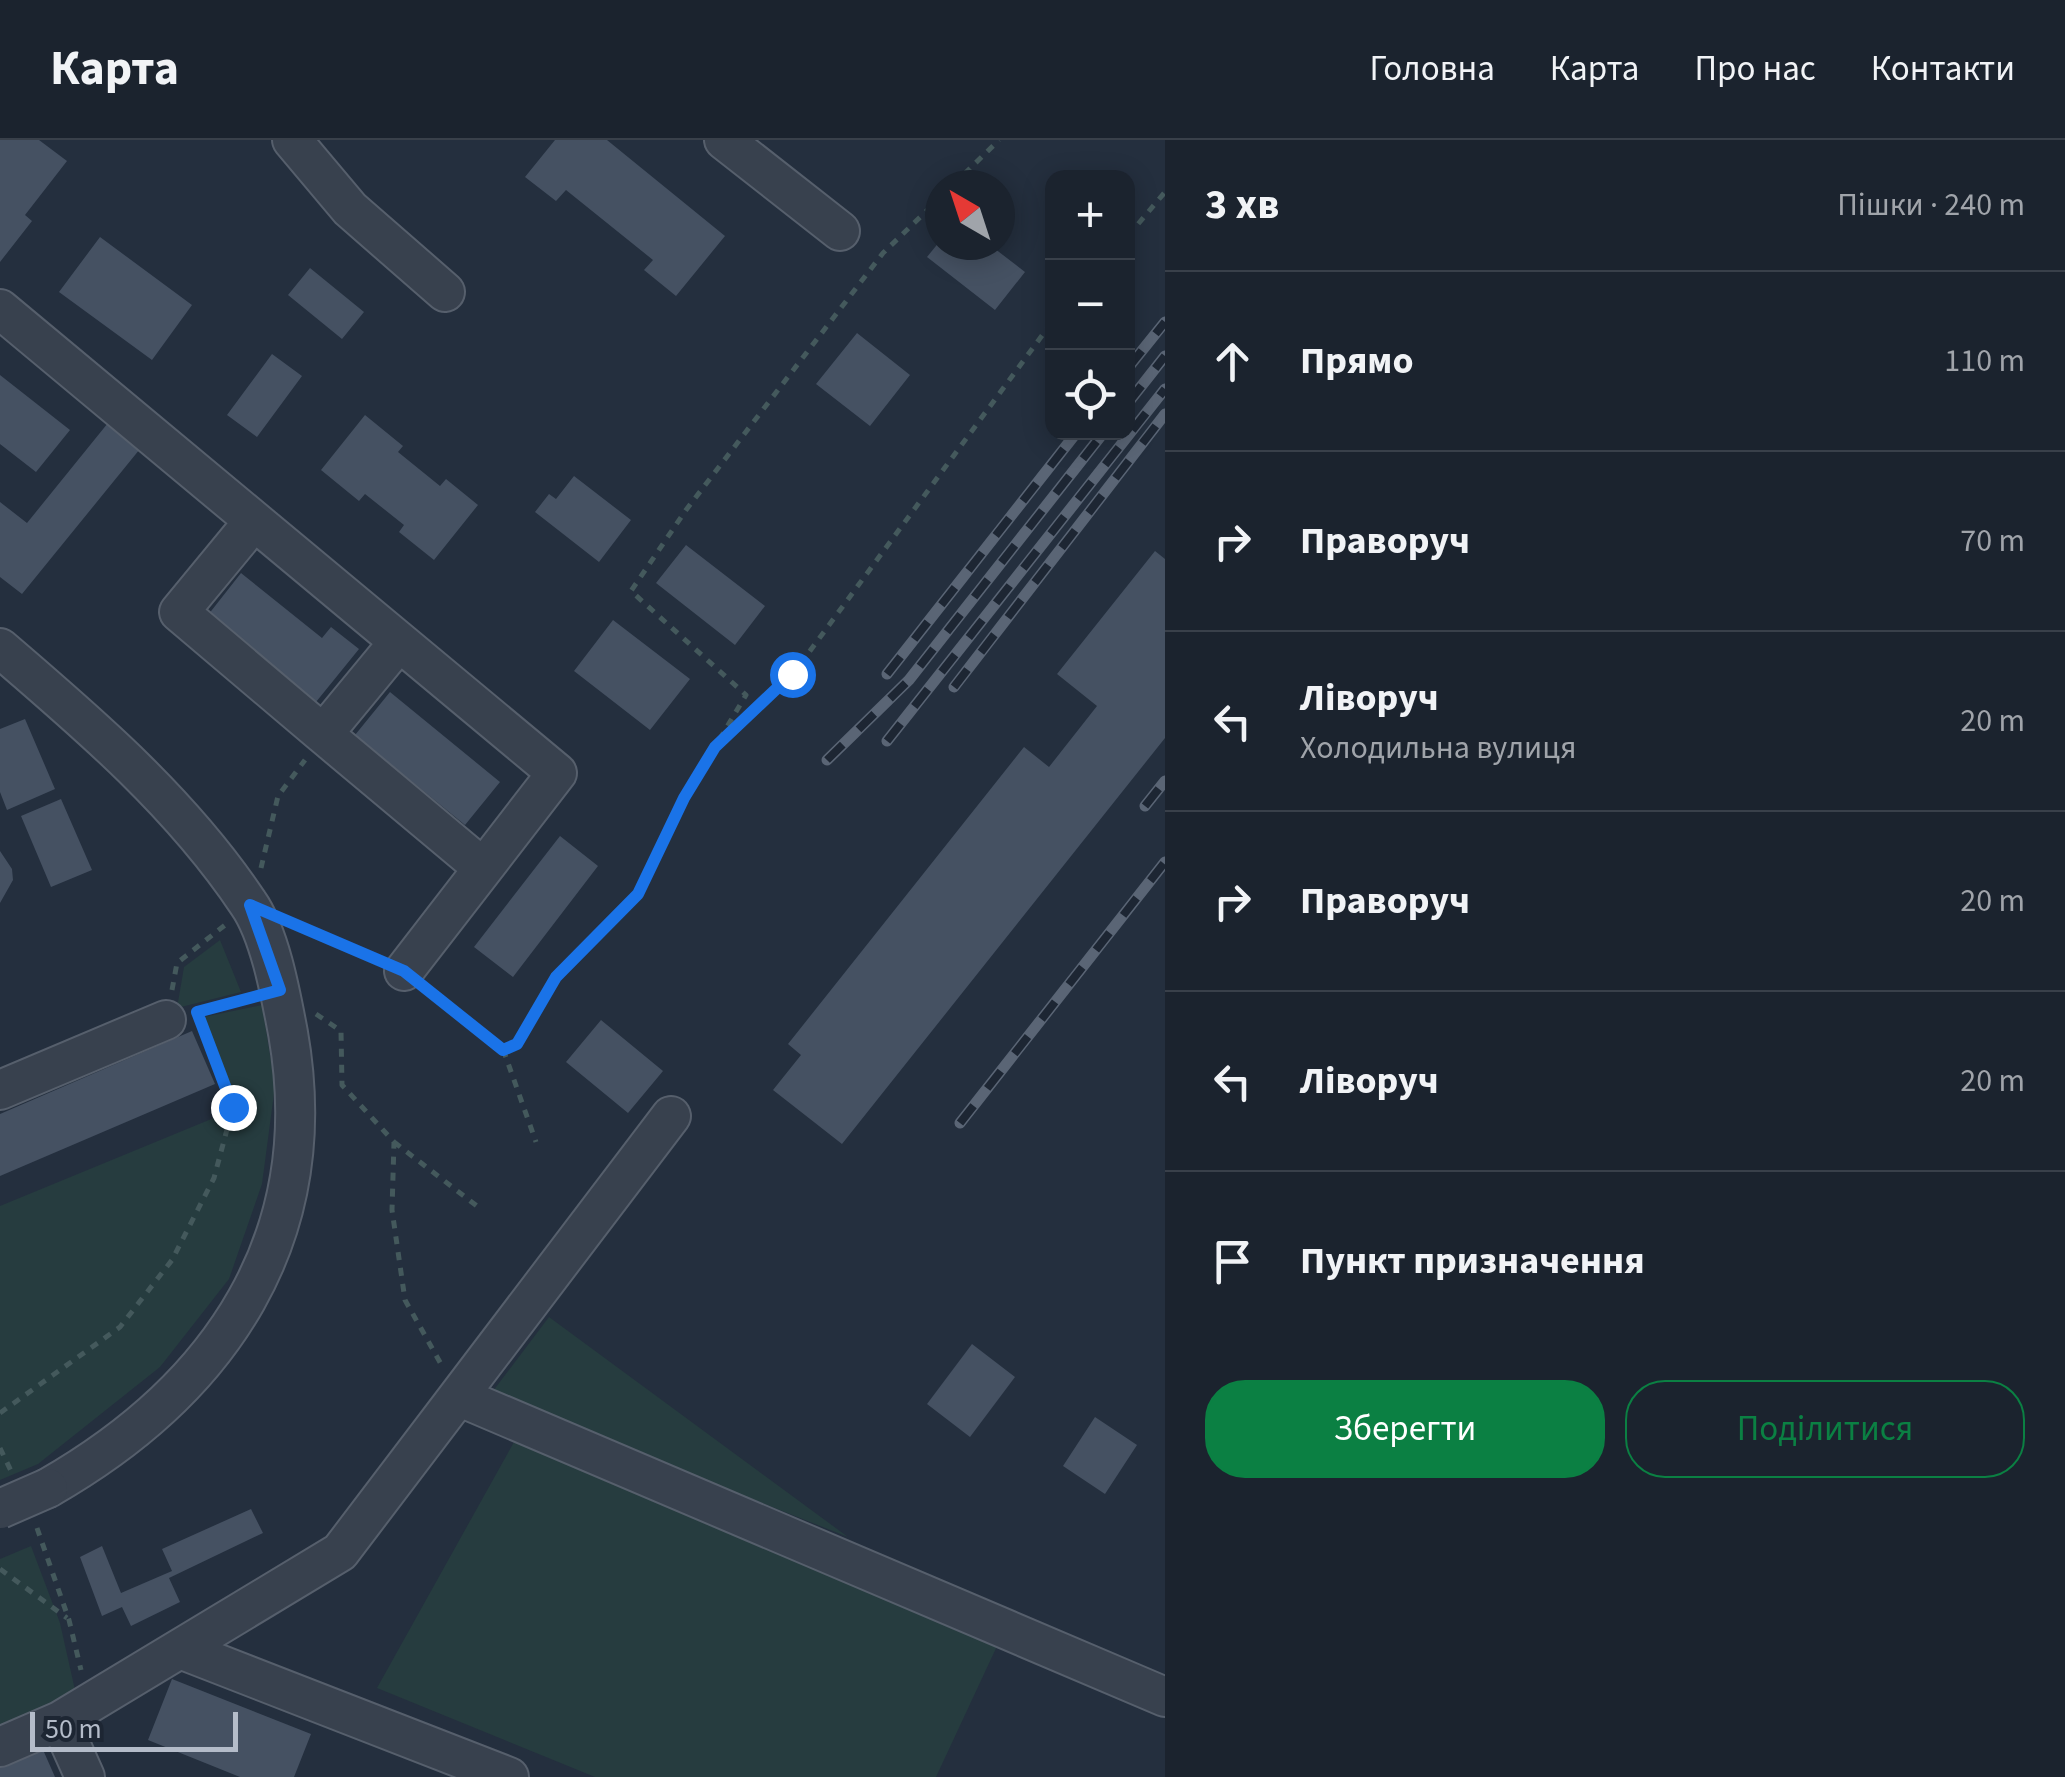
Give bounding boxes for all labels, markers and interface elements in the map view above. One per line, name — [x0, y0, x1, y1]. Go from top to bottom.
text: Карта — [50, 35, 179, 103]
text: Головна — [1369, 44, 1495, 94]
text: Карта — [1550, 44, 1640, 94]
text: Про нас — [1695, 44, 1816, 94]
text: Контакти — [1871, 44, 2015, 94]
north arrow — [925, 170, 1015, 260]
map controls — [1045, 170, 1135, 440]
button: + — [1045, 170, 1135, 260]
text: 3 хв — [1205, 175, 1279, 235]
text: Пішки · 240 m — [1837, 182, 2025, 228]
button: − — [1045, 260, 1135, 350]
icon: ahead — [1205, 334, 1260, 389]
text: Прямо — [1300, 334, 1414, 388]
text: 110 m — [1944, 338, 2025, 384]
button: locate — [1045, 350, 1135, 440]
icon: right — [1205, 514, 1260, 569]
text: Праворуч — [1300, 514, 1470, 568]
text: 70 m — [1960, 518, 2025, 564]
route start — [770, 652, 816, 698]
text: Ліворуч — [1300, 671, 1439, 725]
icon: left — [1205, 694, 1260, 749]
text: 20 m — [1960, 698, 2025, 744]
text: Холодильна вулиця — [1300, 725, 1576, 771]
icon: right — [1205, 874, 1260, 929]
text: Праворуч — [1300, 874, 1470, 928]
text: 20 m — [1960, 878, 2025, 924]
icon: left — [1205, 1054, 1260, 1109]
text: Ліворуч — [1300, 1054, 1439, 1108]
text: 20 m — [1960, 1058, 2025, 1104]
route end — [211, 1085, 257, 1131]
icon: arrive — [1205, 1234, 1260, 1289]
text: Пункт призначення — [1300, 1234, 1645, 1288]
button: Зберегти — [1205, 1380, 1605, 1478]
button: Поділитися — [1625, 1380, 2025, 1478]
scale bar — [30, 1707, 238, 1752]
text: 50 m — [45, 1709, 102, 1749]

